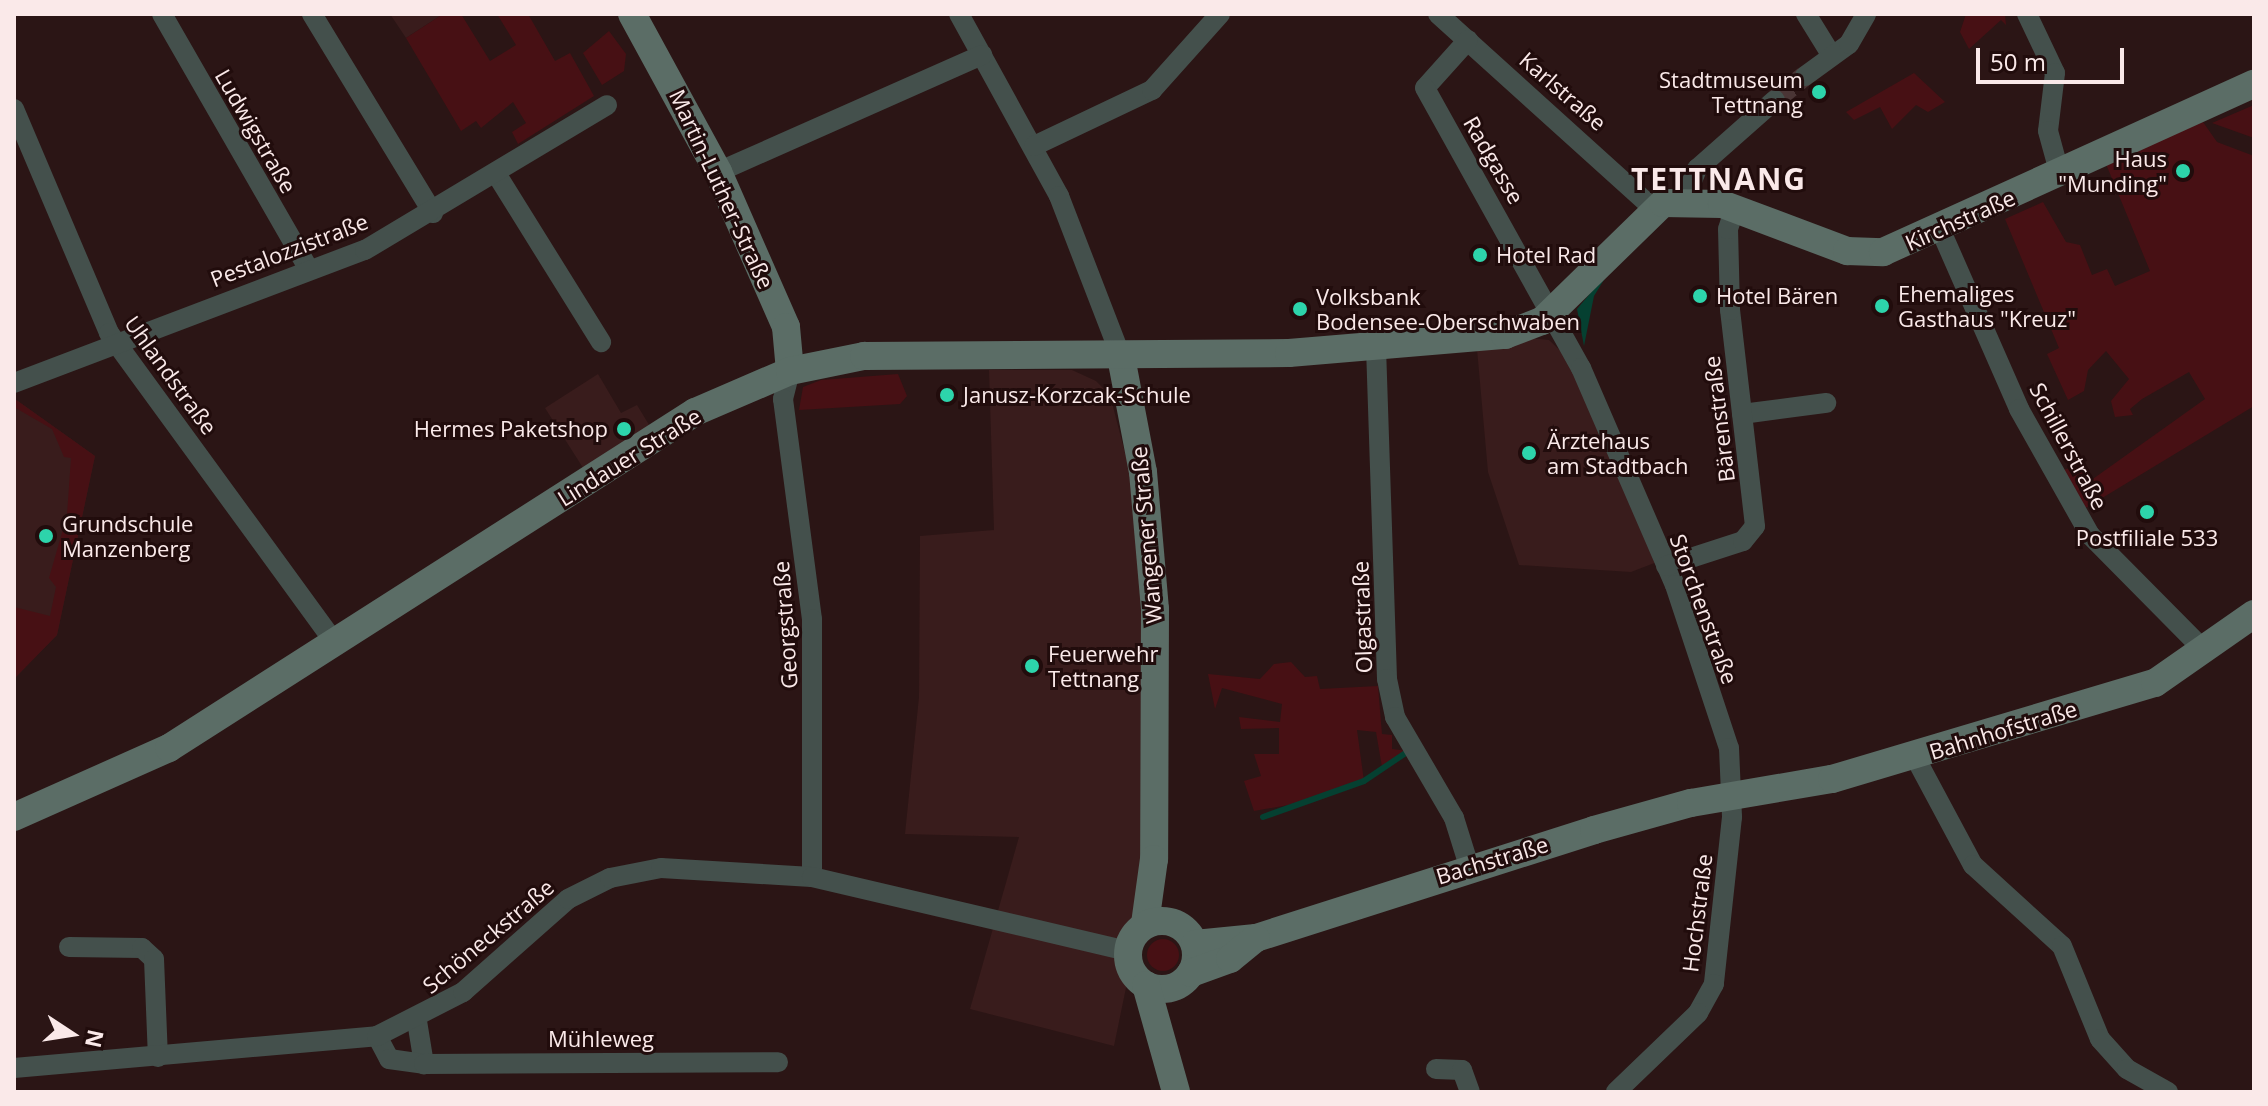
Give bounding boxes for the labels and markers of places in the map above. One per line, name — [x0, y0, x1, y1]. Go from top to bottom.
place label: Stadtmuseum Tettnang — [1659, 66, 1803, 118]
marker: Stadtmuseum Tettnang — [1810, 83, 1828, 101]
place label: Haus "Munding" — [2058, 145, 2167, 196]
marker: Haus "Munding" — [2174, 162, 2192, 180]
place label: Hotel Rad — [1496, 242, 1596, 268]
marker: Hotel Rad — [1471, 246, 1489, 264]
place label: Ehemaliges Gasthaus "Kreuz" — [1898, 280, 2076, 332]
place label: Volksbank Bodensee-Oberschwaben — [1316, 283, 1580, 334]
place label: Hotel Bären — [1716, 283, 1838, 309]
marker: Hotel Bären — [1691, 287, 1709, 305]
marker: Ehemaliges Gasthaus "Kreuz" — [1873, 297, 1891, 315]
marker: Volksbank Bodensee-Oberschwaben — [1291, 300, 1309, 318]
place label: Janusz-Korzcak-Schule — [963, 382, 1191, 408]
marker: Janusz-Korzcak-Schule — [938, 386, 956, 404]
place label: Hermes Paketshop — [414, 416, 608, 442]
marker: Hermes Paketshop — [615, 420, 633, 438]
place label: Ärztehaus am Stadtbach — [1547, 427, 1688, 478]
marker: Ärztehaus am Stadtbach — [1518, 442, 1540, 464]
marker: Postfiliale 533 — [2138, 503, 2156, 521]
place label: Grundschule Manzenberg — [62, 510, 193, 562]
place label: Postfiliale 533 — [2076, 525, 2218, 551]
marker: Grundschule Manzenberg — [37, 527, 55, 545]
place label: Feuerwehr Tettnang — [1048, 640, 1158, 692]
marker: Feuerwehr Tettnang — [1023, 657, 1041, 675]

